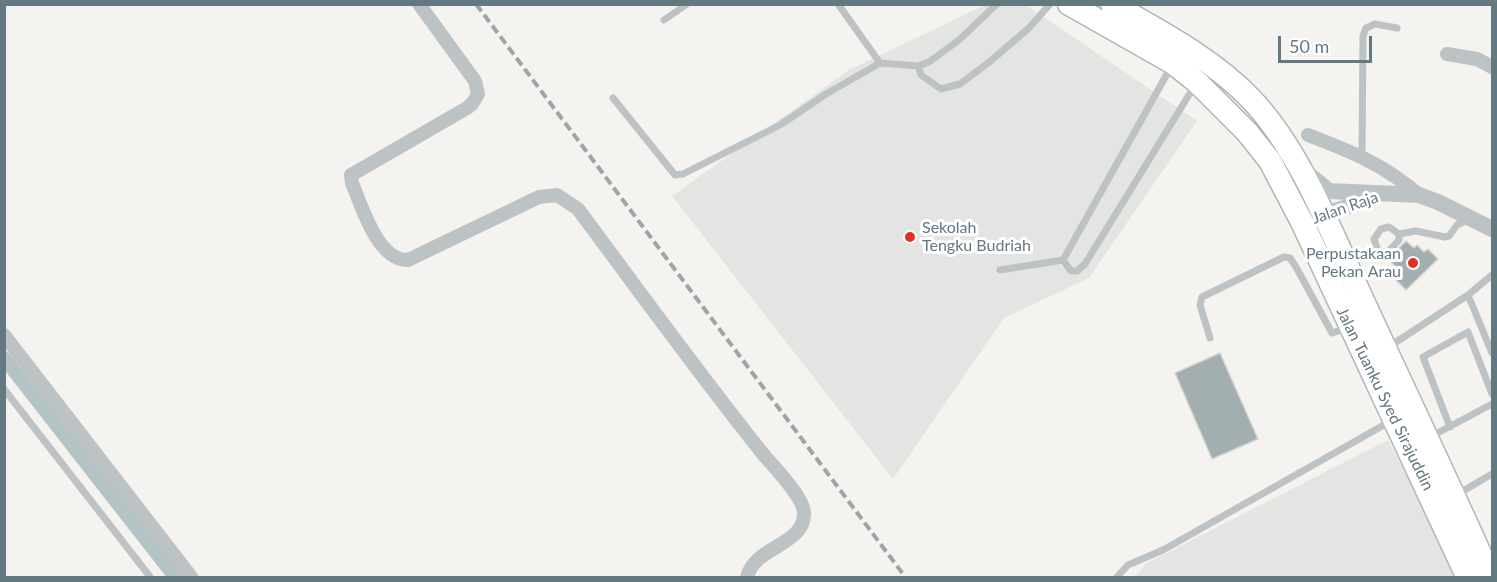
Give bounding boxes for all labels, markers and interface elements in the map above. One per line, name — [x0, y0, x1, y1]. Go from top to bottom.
scale bar — [1281, 24, 1376, 62]
text: 50 m — [1289, 35, 1329, 57]
street label: Jalan Raja — [1309, 188, 1381, 228]
place label: Sekolah Tengku Budriah — [922, 218, 1031, 256]
marker: Sekolah Tengku Budriah — [903, 230, 917, 244]
place label: Perpustakaan Pekan Arau — [1306, 244, 1401, 282]
marker: Perpustakaan Pekan Arau — [1406, 256, 1420, 270]
street label: Jalan Tuanku Syed Sirajuddin — [1332, 304, 1438, 494]

